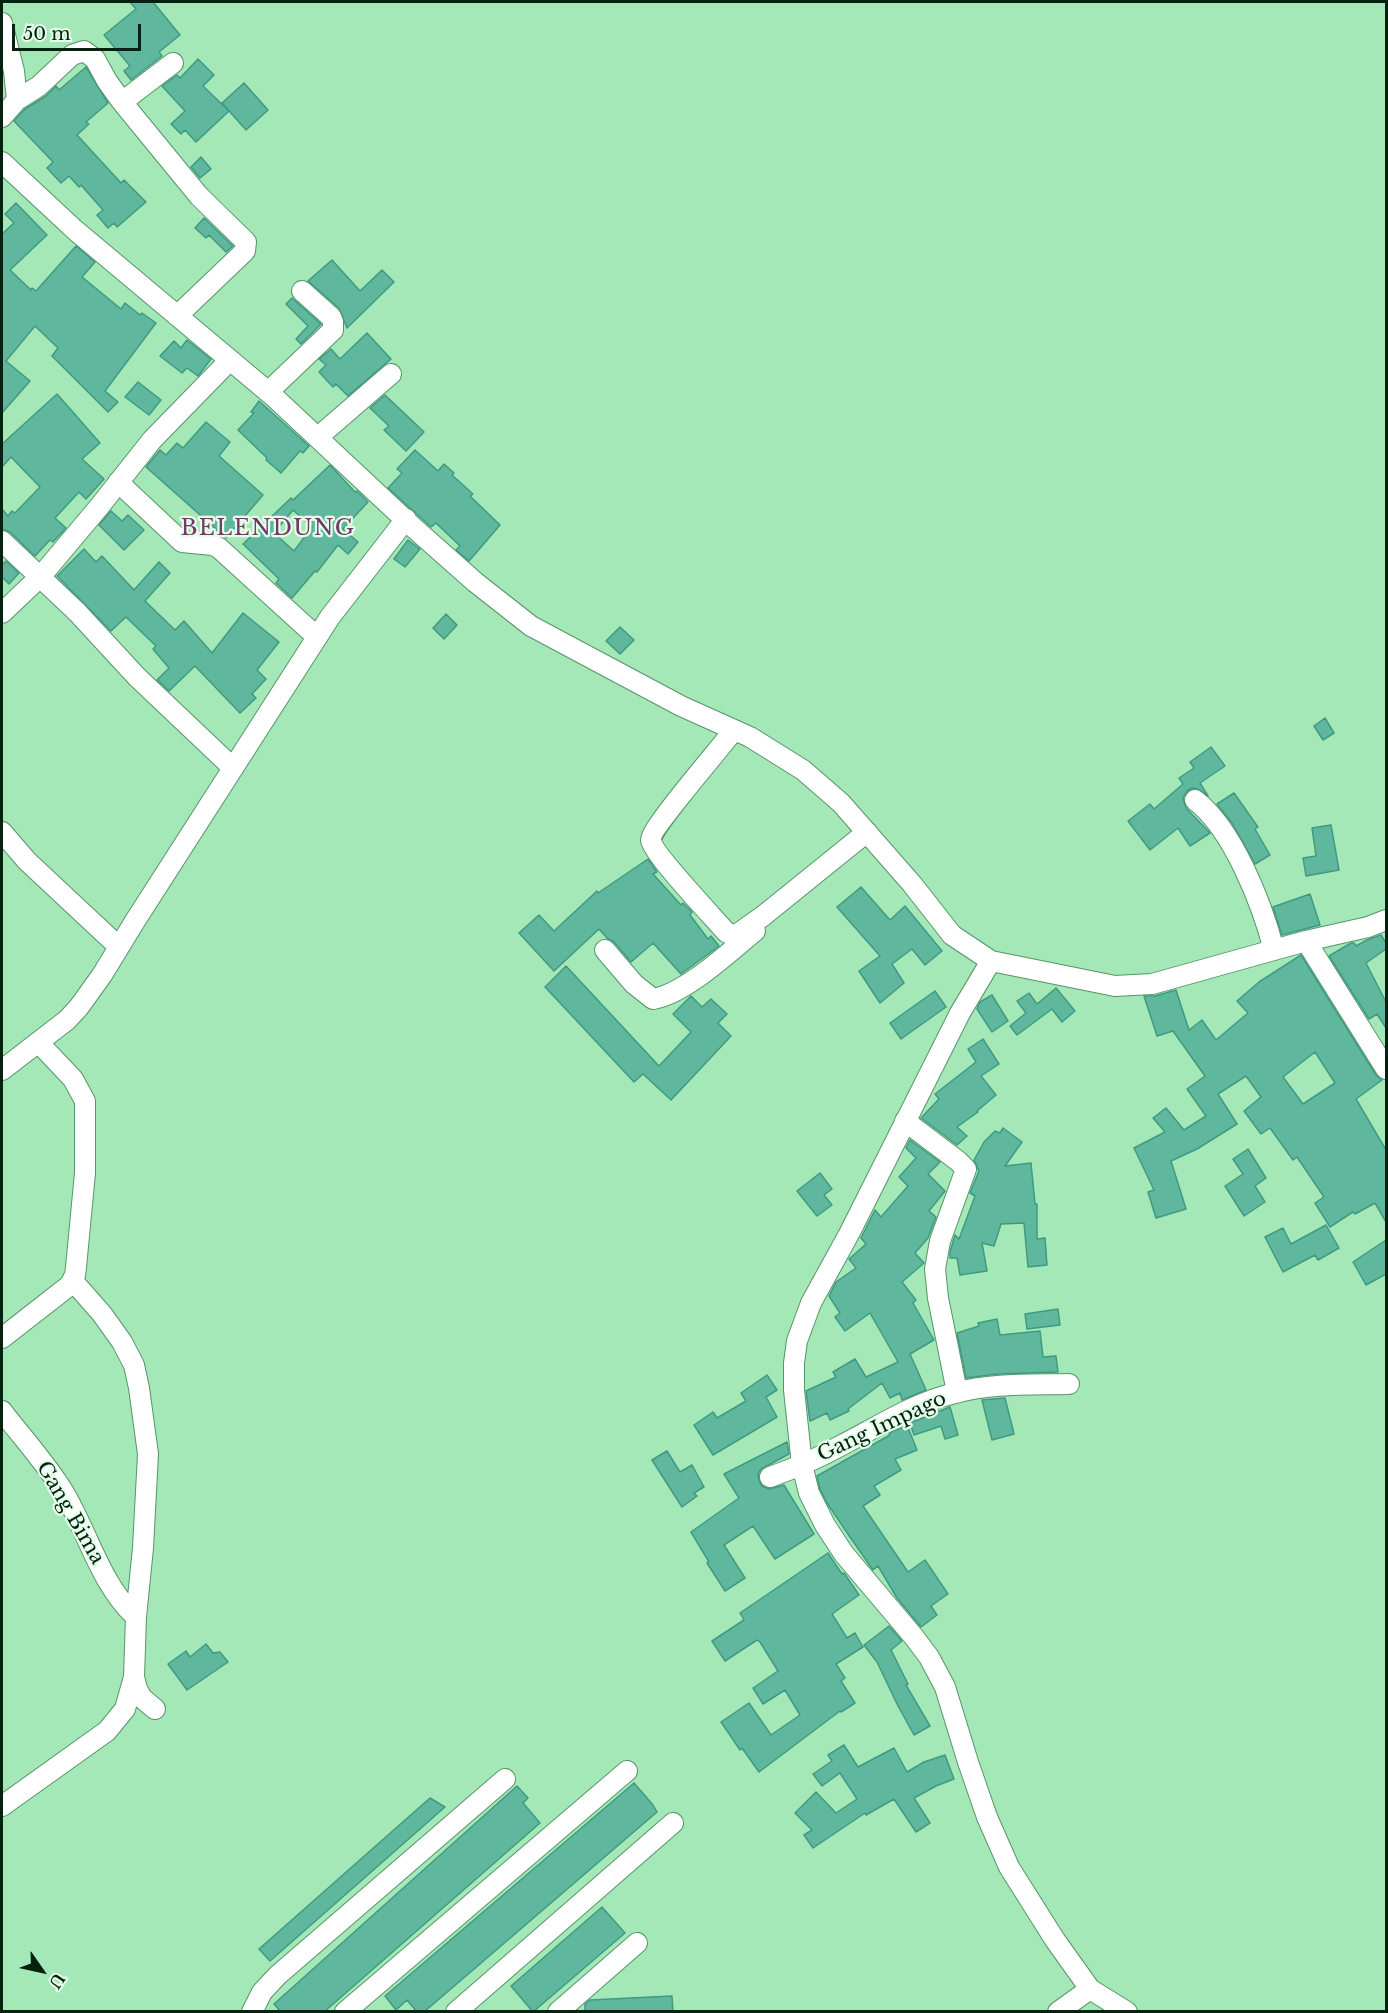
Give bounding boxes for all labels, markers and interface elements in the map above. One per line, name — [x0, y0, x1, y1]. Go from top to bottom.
scale bar — [15, 12, 144, 50]
text: 50 m — [23, 23, 71, 45]
district label: BELENDUNG — [181, 516, 355, 542]
street label: Gang Impago — [814, 1387, 950, 1467]
street label: Gang Bima — [31, 1457, 109, 1569]
north arrow — [12, 1941, 72, 2001]
text: U — [45, 1970, 69, 1992]

